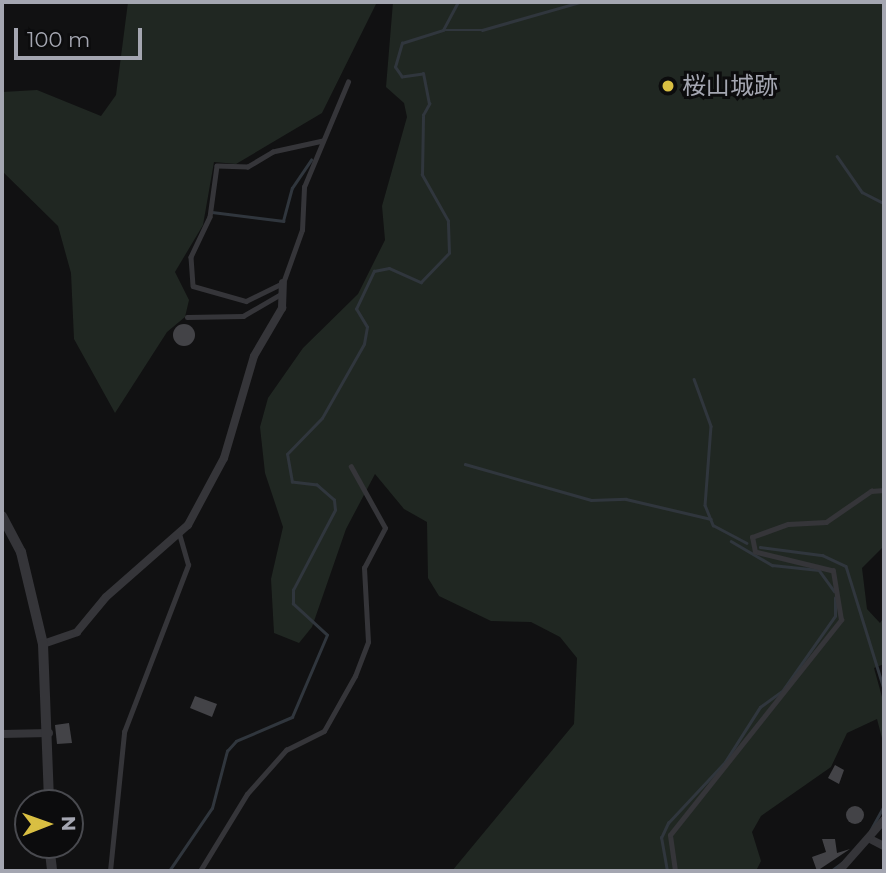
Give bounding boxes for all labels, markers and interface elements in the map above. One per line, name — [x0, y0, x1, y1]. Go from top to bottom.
scale bar — [18, 14, 145, 58]
text: 100 m — [27, 27, 90, 52]
place label: 桜山城跡 — [682, 72, 778, 100]
marker: 桜山城跡 — [660, 78, 676, 94]
north arrow — [14, 789, 84, 859]
text: N — [57, 816, 80, 832]

